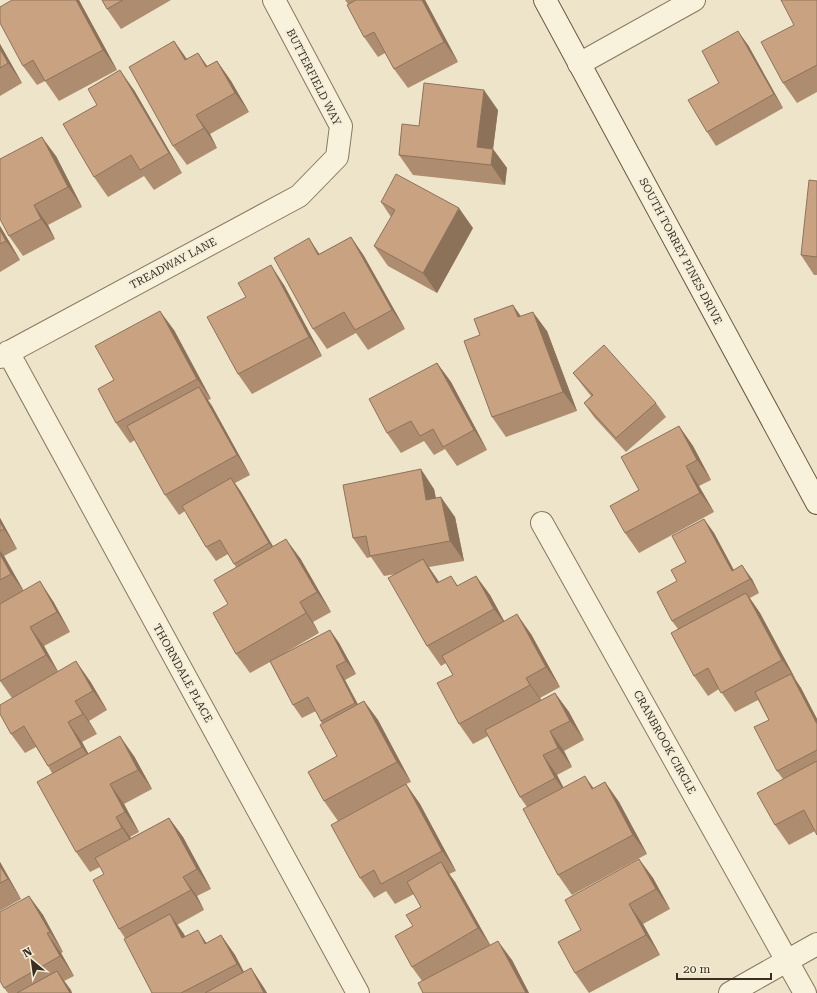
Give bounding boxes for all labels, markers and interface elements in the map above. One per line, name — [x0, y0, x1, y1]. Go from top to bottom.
street label: BUTTERFIELD WAY — [283, 27, 344, 128]
street label: SOUTH TORREY PINES DRIVE — [636, 176, 725, 327]
street label: TREADWAY LANE — [127, 235, 219, 292]
street label: THORNDALE PLACE — [150, 622, 215, 725]
street label: CRANBROOK CIRCLE — [631, 688, 699, 796]
north arrow — [12, 941, 52, 981]
text: N — [21, 945, 35, 960]
scale bar — [677, 955, 771, 981]
text: 20 m — [683, 962, 710, 976]

